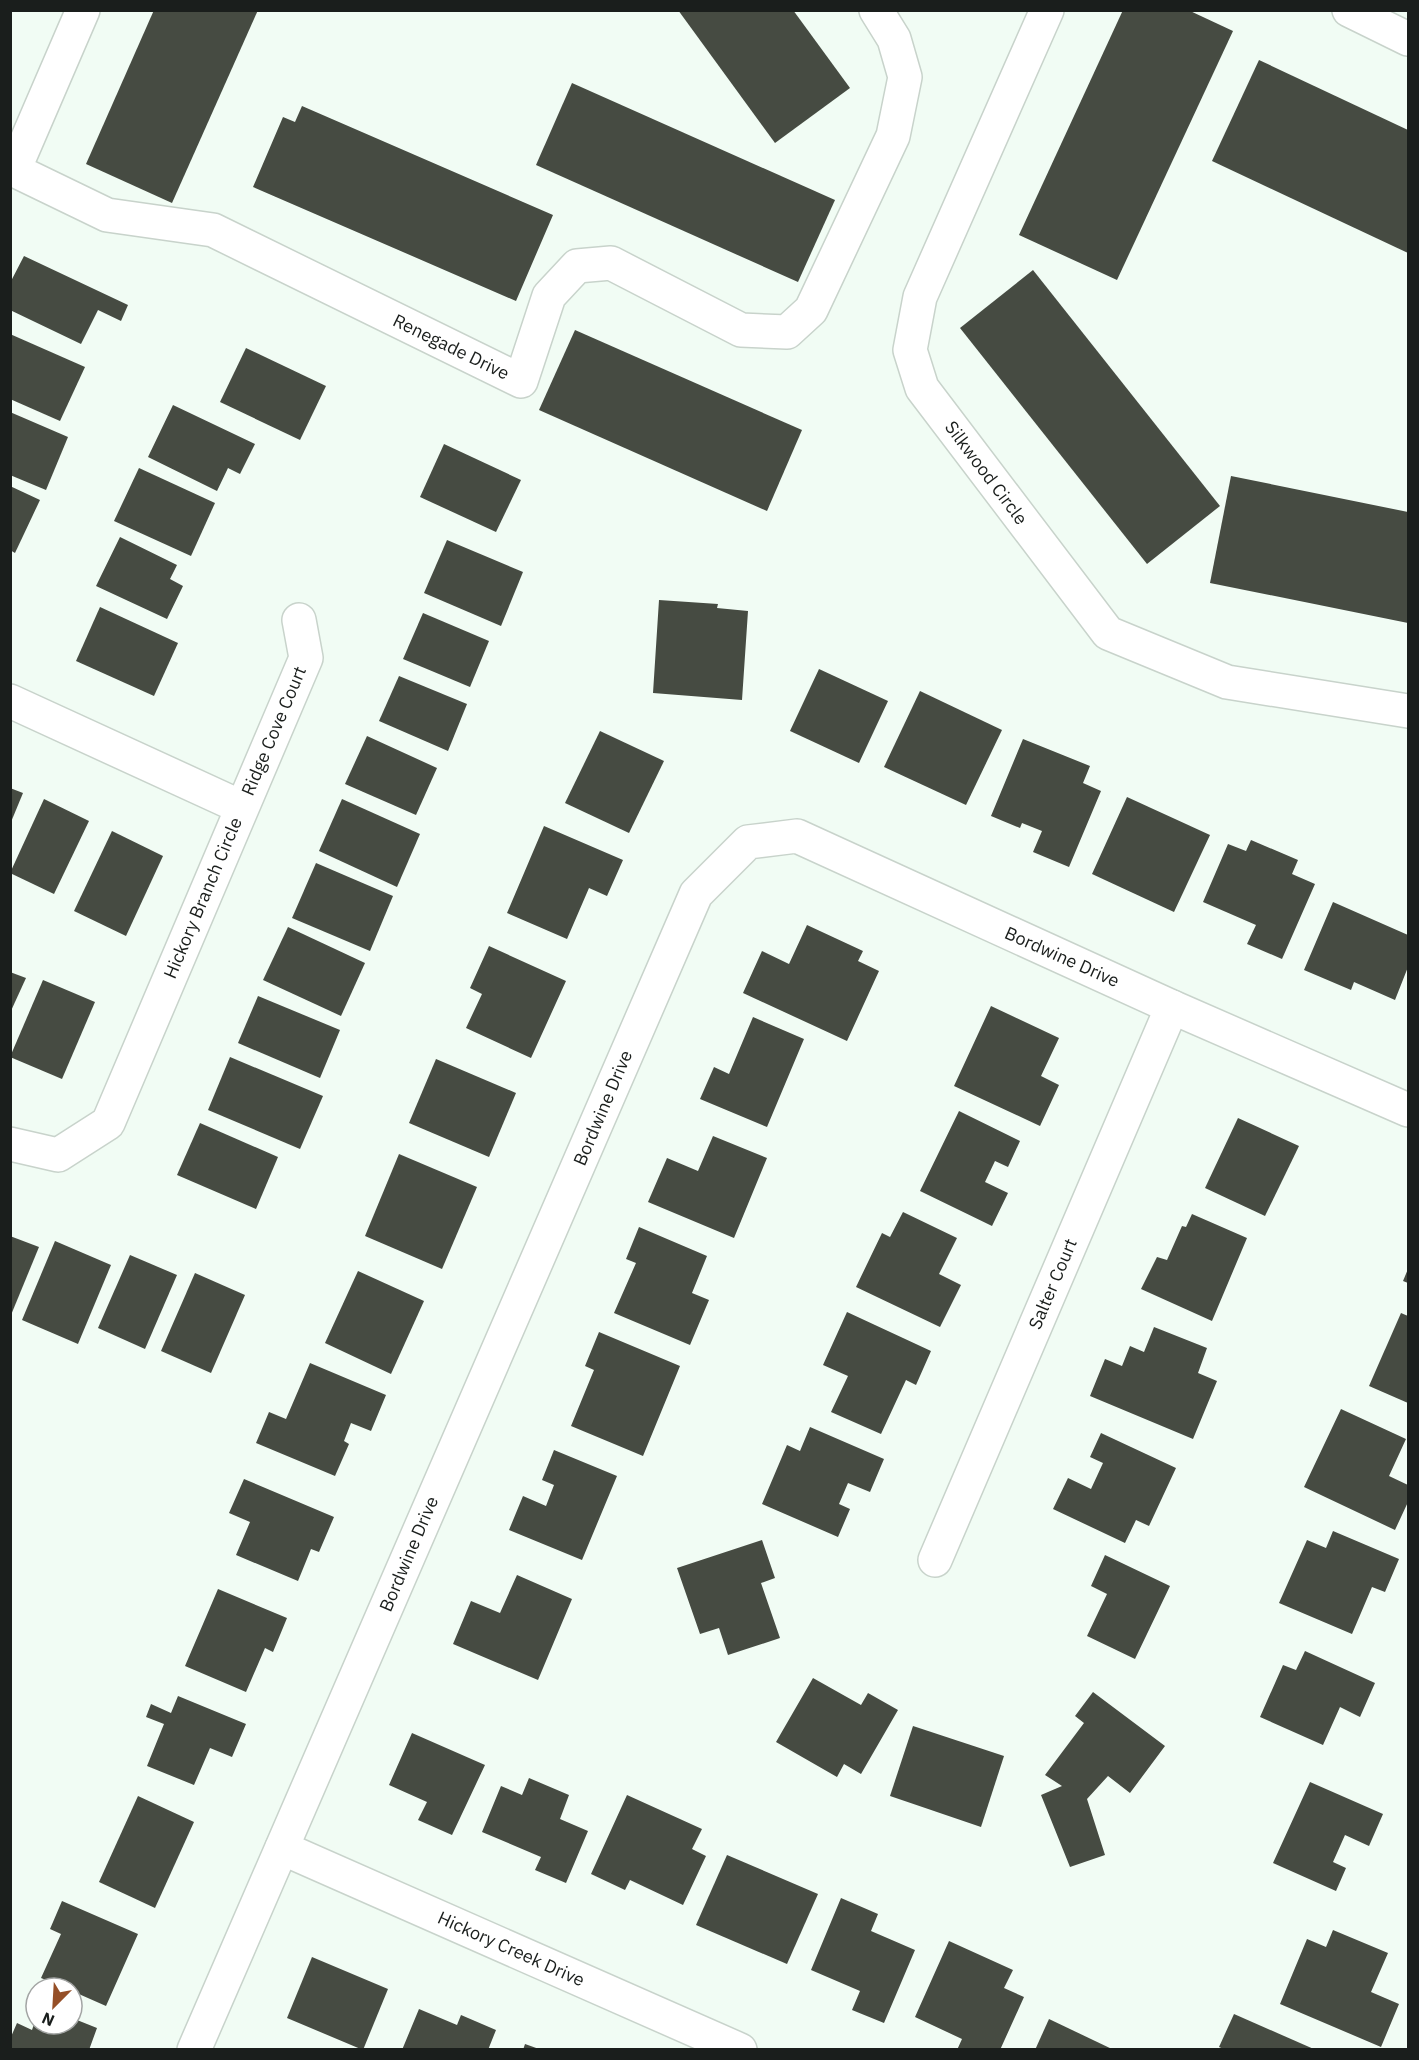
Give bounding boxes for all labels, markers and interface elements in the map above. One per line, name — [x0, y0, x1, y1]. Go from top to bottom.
street label: Renegade Drive — [389, 308, 513, 385]
street label: Silkwood Circle — [940, 416, 1033, 529]
street label: Ridge Cove Court — [236, 663, 311, 799]
street label: Hickory Branch Circle — [158, 813, 247, 982]
street label: Bordwine Drive — [1001, 921, 1123, 992]
street label: Bordwine Drive — [568, 1046, 637, 1169]
street label: Salter Court — [1023, 1235, 1082, 1333]
street label: Bordwine Drive — [374, 1492, 443, 1615]
street label: Hickory Creek Drive — [434, 1906, 588, 1991]
north arrow — [24, 1976, 84, 2036]
text: N — [39, 2008, 57, 2031]

